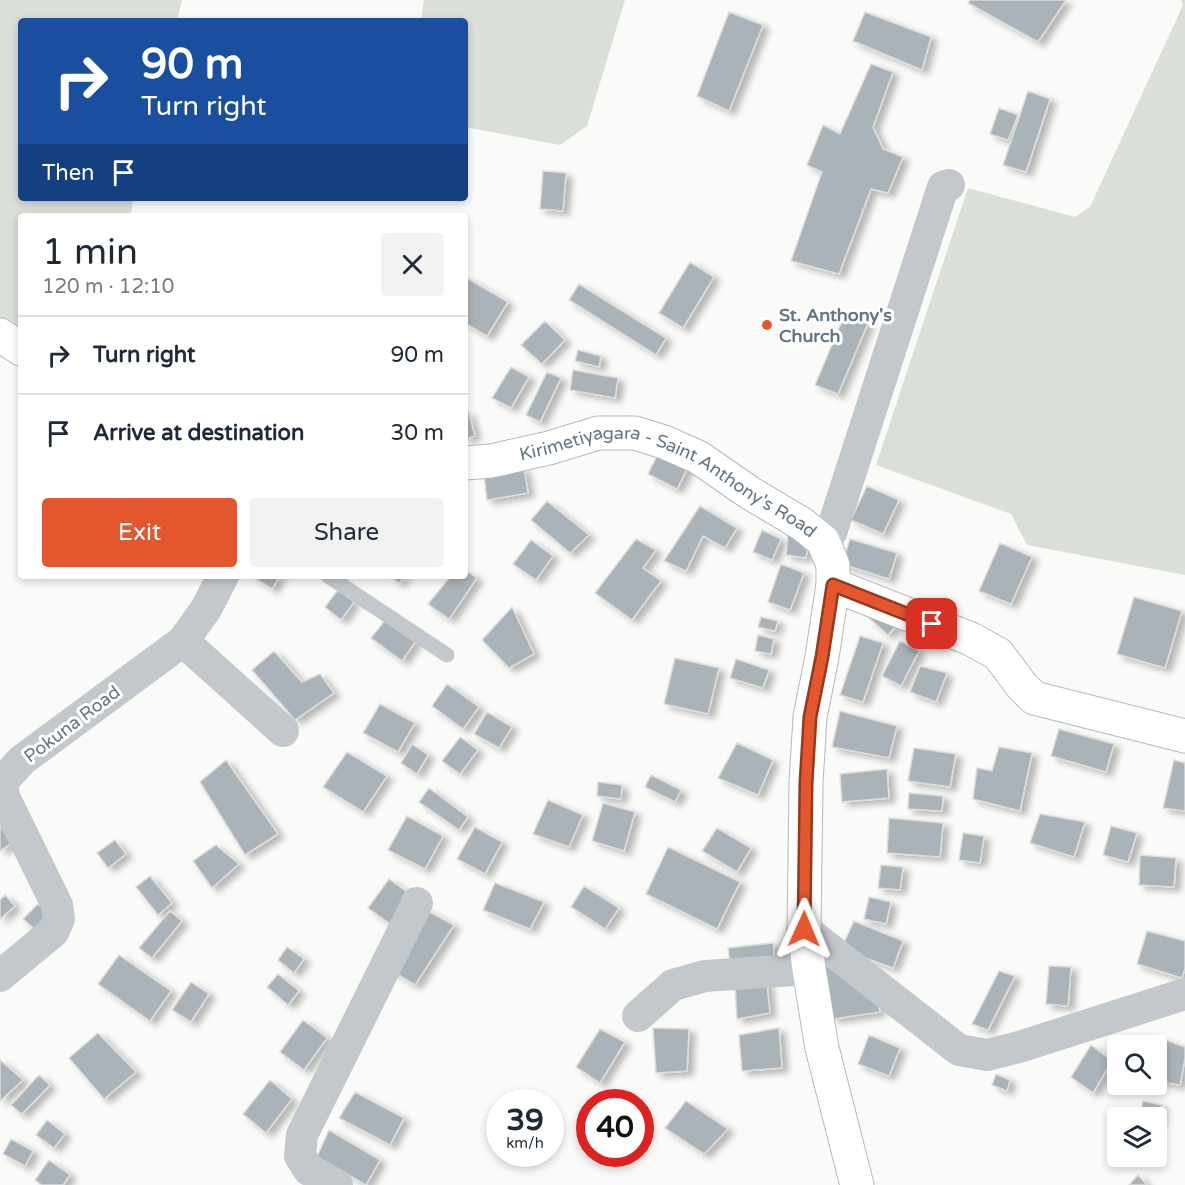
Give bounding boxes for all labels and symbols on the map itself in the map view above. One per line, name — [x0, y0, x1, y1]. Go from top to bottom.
place label: St. Anthony's Church — [779, 304, 892, 347]
marker: St. Anthony's Church — [760, 318, 774, 332]
street label: Kirimetiyagara - Saint Anthony's Road — [517, 421, 821, 542]
pin — [906, 598, 957, 649]
street label: Pokuna Road — [20, 681, 124, 767]
position arrow — [772, 897, 836, 961]
speed limit sign: 40 — [576, 1089, 654, 1167]

